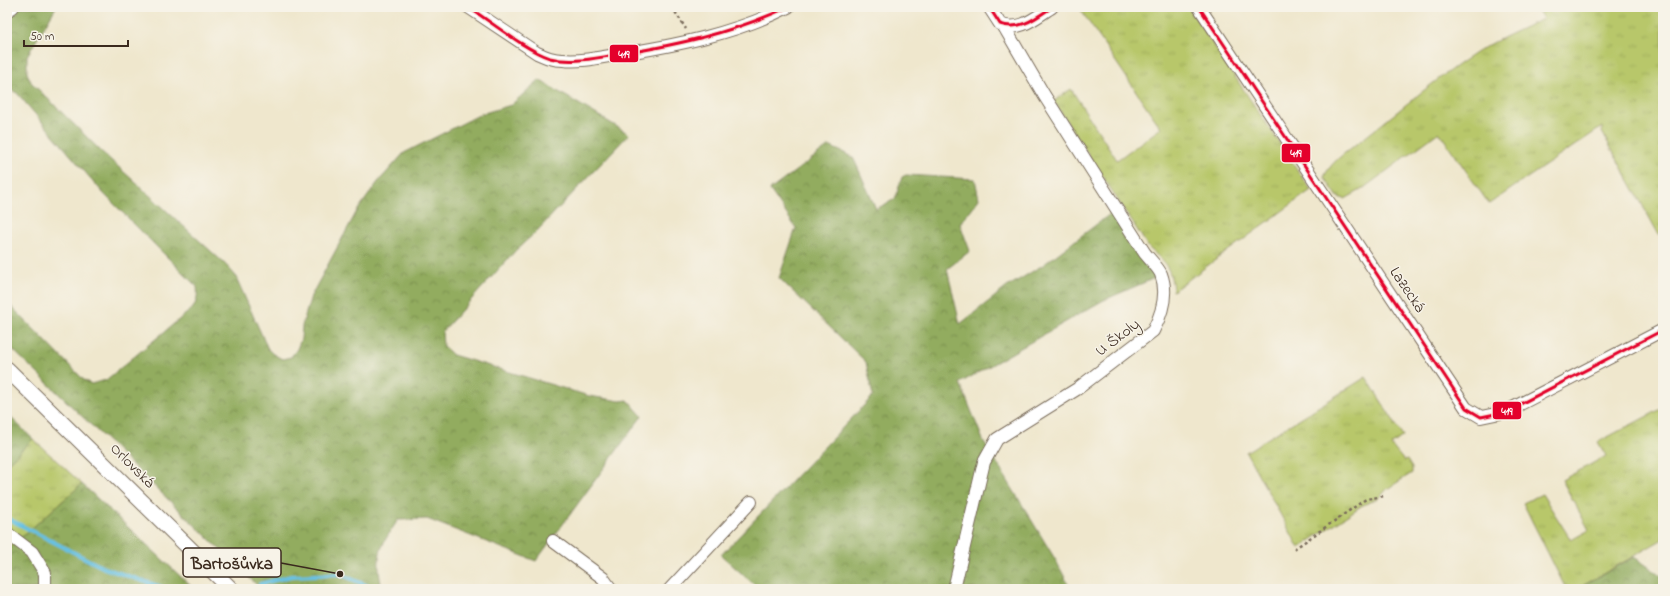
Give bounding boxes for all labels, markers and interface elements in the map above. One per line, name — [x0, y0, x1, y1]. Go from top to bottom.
scale bar — [24, 22, 128, 48]
text: 50 m — [30, 28, 54, 46]
line badge: 419 — [609, 44, 639, 63]
text: 419 — [617, 47, 630, 63]
line badge: 419 — [1281, 143, 1311, 163]
text: 419 — [1289, 146, 1302, 162]
street label: Lazecká — [1383, 262, 1431, 318]
street label: U Školy — [1090, 313, 1146, 363]
line badge: 419 — [1492, 401, 1522, 420]
text: 419 — [1500, 404, 1513, 420]
street label: Orlovská — [104, 438, 160, 494]
callout: Bartošůvka — [183, 548, 281, 577]
text: Bartošůvka — [190, 552, 273, 577]

